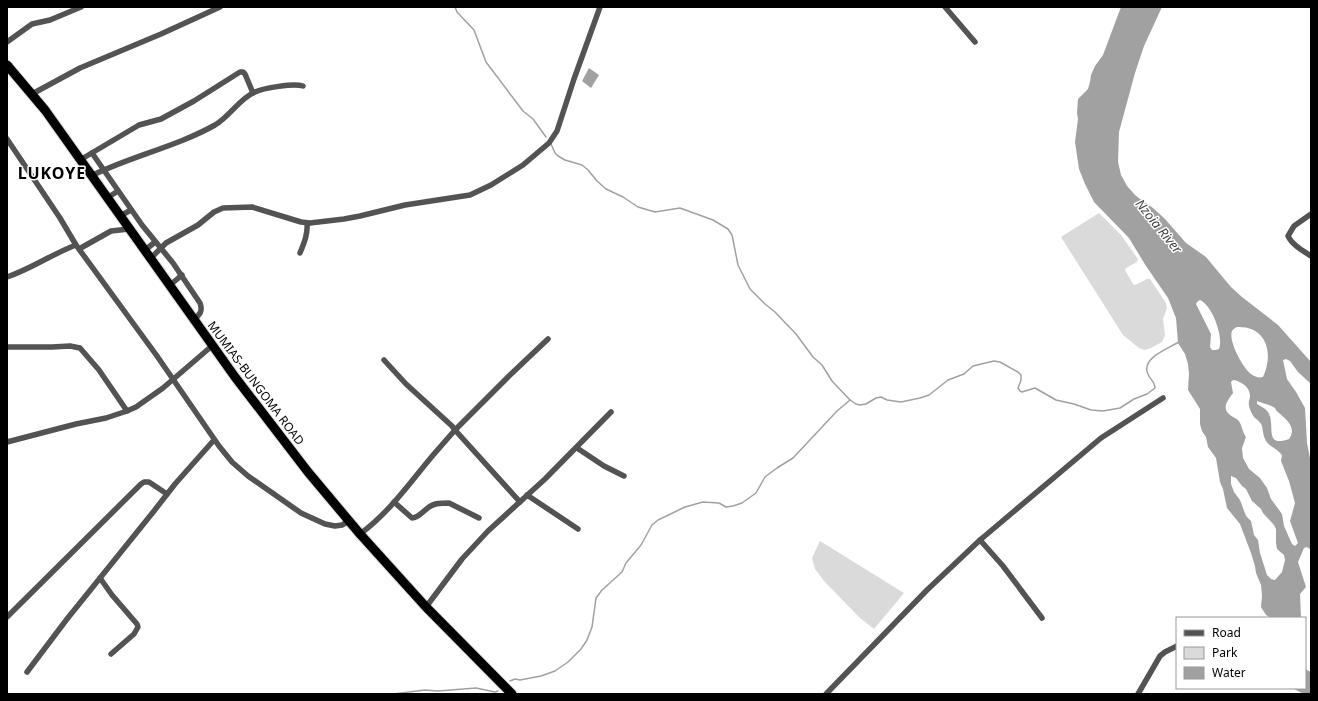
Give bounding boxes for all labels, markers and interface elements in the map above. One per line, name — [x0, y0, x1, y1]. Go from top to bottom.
district label: LUKOYE — [18, 162, 86, 184]
water label: Nzoia River — [1132, 195, 1187, 258]
street label: MUMIAS-BUNGOMA ROAD — [204, 317, 308, 449]
legend — [1176, 617, 1306, 689]
text: Road — [1212, 624, 1241, 641]
text: Park — [1212, 644, 1238, 661]
text: Water — [1212, 664, 1246, 681]

